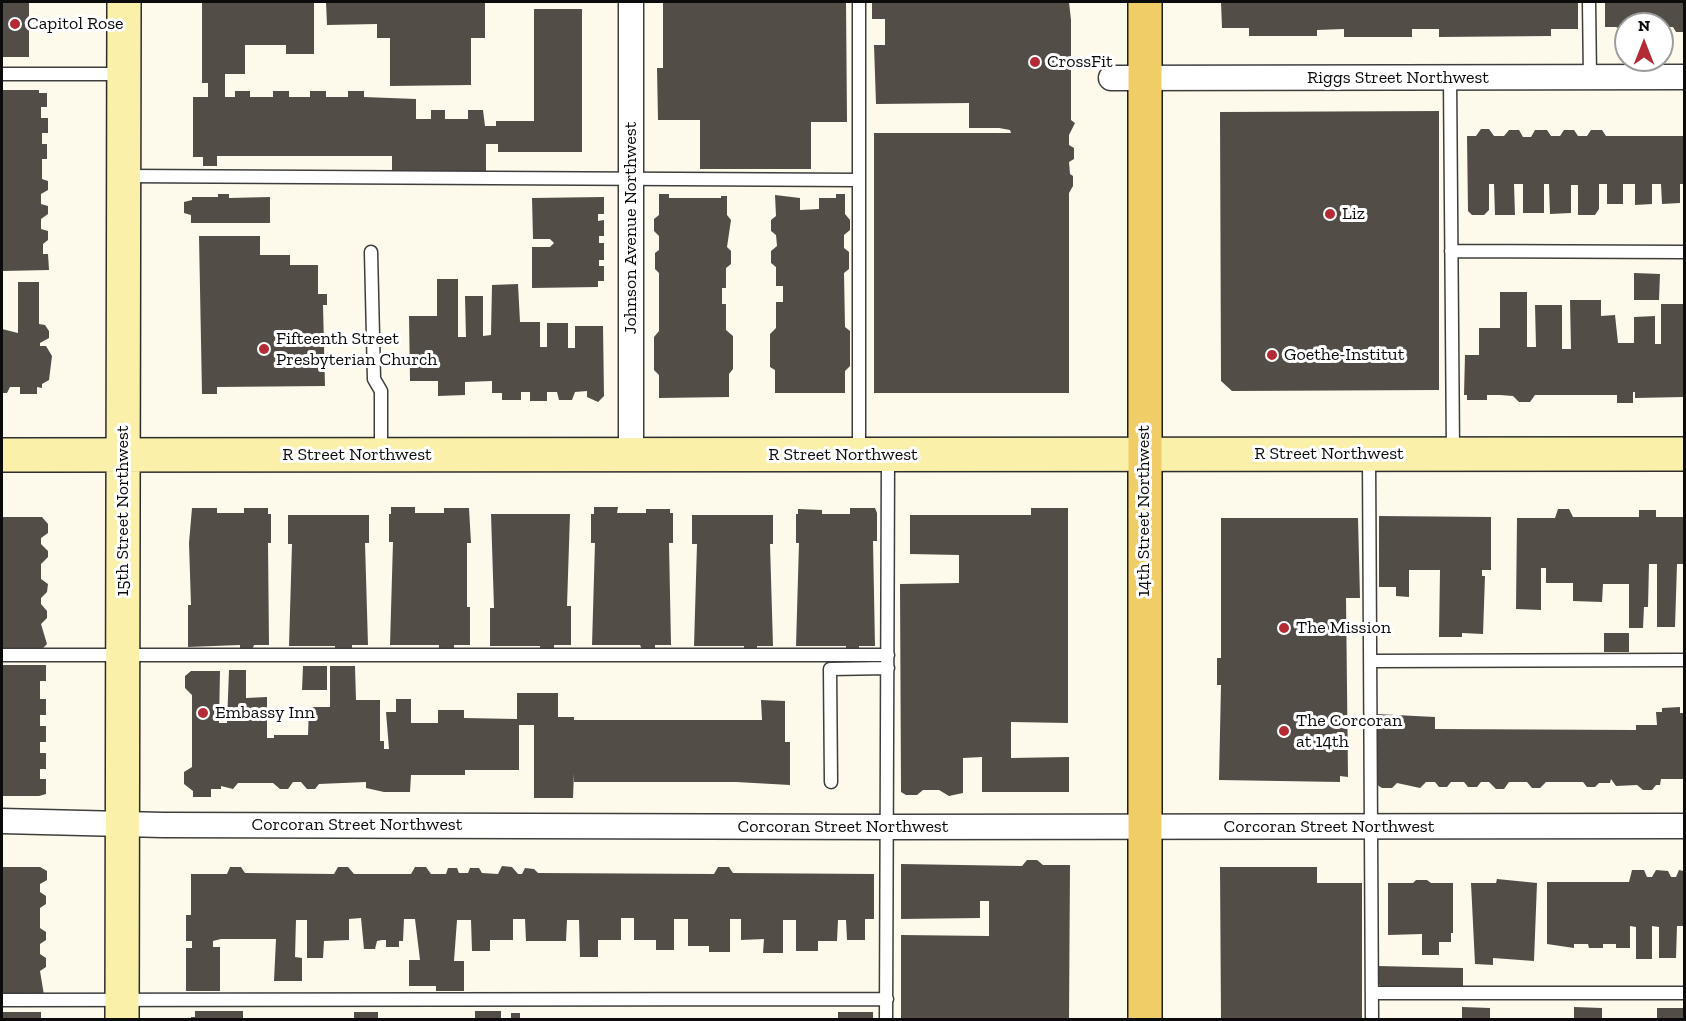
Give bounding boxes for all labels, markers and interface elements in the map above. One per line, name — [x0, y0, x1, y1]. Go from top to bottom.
north arrow — [1614, 12, 1674, 72]
place label: Capitol Rose — [27, 13, 124, 35]
text: N — [1638, 16, 1650, 35]
marker: Capitol Rose — [8, 17, 22, 31]
place label: CrossFit — [1047, 51, 1113, 73]
marker: CrossFit — [1028, 55, 1042, 69]
street label: Riggs Street Northwest — [1307, 67, 1489, 89]
street label: Johnson Avenue Northwest — [620, 122, 642, 334]
place label: Liz — [1342, 203, 1365, 225]
marker: Liz — [1323, 207, 1337, 221]
place label: Fifteenth Street Presbyterian Church — [276, 328, 437, 370]
marker: Fifteenth Street Presbyterian Church — [257, 342, 271, 356]
place label: Goethe-Institut — [1284, 344, 1404, 366]
marker: Goethe-Institut — [1265, 348, 1279, 362]
street label: 15th Street Northwest — [112, 425, 134, 597]
street label: 14th Street Northwest — [1133, 425, 1155, 597]
street label: R Street Northwest — [1254, 443, 1404, 465]
street label: R Street Northwest — [282, 444, 432, 466]
street label: R Street Northwest — [768, 444, 918, 466]
place label: The Mission — [1296, 617, 1391, 639]
marker: The Mission — [1277, 621, 1291, 635]
place label: Embassy Inn — [215, 702, 315, 724]
marker: Embassy Inn — [196, 706, 210, 720]
place label: The Corcoran at 14th — [1296, 710, 1402, 752]
marker: The Corcoran at 14th — [1277, 724, 1291, 738]
street label: Corcoran Street Northwest — [252, 814, 462, 836]
street label: Corcoran Street Northwest — [738, 816, 948, 838]
street label: Corcoran Street Northwest — [1224, 816, 1434, 838]

